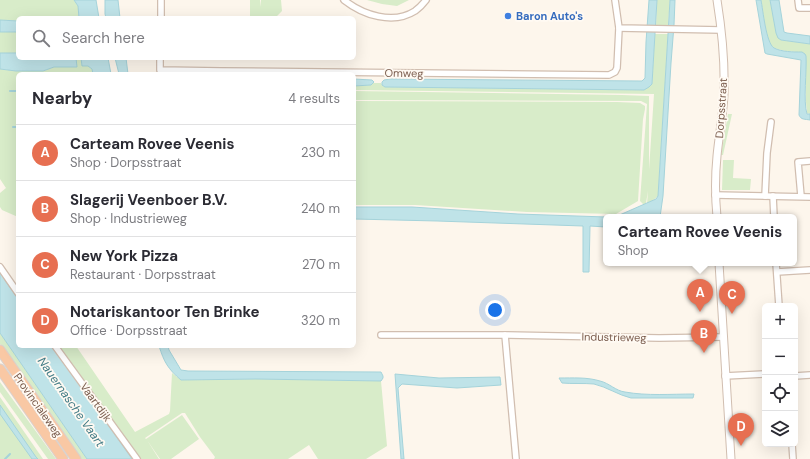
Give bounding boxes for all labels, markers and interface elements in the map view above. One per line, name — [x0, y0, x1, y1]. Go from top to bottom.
place label: Baron Auto's — [516, 9, 583, 23]
marker: Baron Auto's — [503, 11, 513, 21]
search box — [16, 16, 356, 60]
icon: search — [30, 27, 52, 49]
text: Search here — [62, 28, 145, 48]
street label: Omweg — [384, 66, 424, 80]
street label: Dorpsstraat — [712, 77, 730, 139]
text: Nearby — [32, 87, 92, 109]
text: 4 results — [288, 90, 340, 107]
text: Carteam Rovee Veenis — [70, 134, 234, 154]
text: A — [40, 144, 50, 161]
text: 230 m — [301, 144, 340, 161]
text: Shop · Dorpsstraat — [70, 154, 182, 171]
text: Slagerij Veenboer B.V. — [70, 190, 227, 210]
text: B — [41, 200, 49, 217]
text: 240 m — [301, 200, 340, 217]
text: Shop · Industrieweg — [70, 210, 187, 227]
popup — [603, 214, 797, 266]
text: Carteam Rovee Veenis — [618, 222, 782, 242]
text: Shop — [618, 242, 649, 259]
text: New York Pizza — [70, 246, 178, 266]
text: C — [40, 256, 50, 273]
text: 270 m — [302, 256, 340, 273]
text: Restaurant · Dorpsstraat — [70, 266, 216, 283]
pin: A — [687, 279, 713, 312]
pin: C — [719, 281, 745, 314]
your location — [485, 300, 505, 320]
text: Notariskantoor Ten Brinke — [70, 302, 260, 322]
map controls — [762, 303, 798, 447]
button: + — [762, 303, 798, 339]
text: D — [40, 312, 50, 329]
text: 320 m — [301, 312, 340, 329]
pin: B — [691, 320, 717, 353]
text: Office · Dorpsstraat — [70, 322, 187, 339]
street label: Industrieweg — [581, 329, 647, 345]
button: − — [762, 339, 798, 375]
water label: Nauernasche Vaart — [34, 354, 108, 450]
street label: Provincialeweg — [11, 370, 65, 440]
button: locate — [762, 375, 798, 411]
street label: Vaartdijk — [77, 380, 115, 425]
button: layers — [762, 411, 798, 447]
pin: D — [728, 413, 754, 446]

